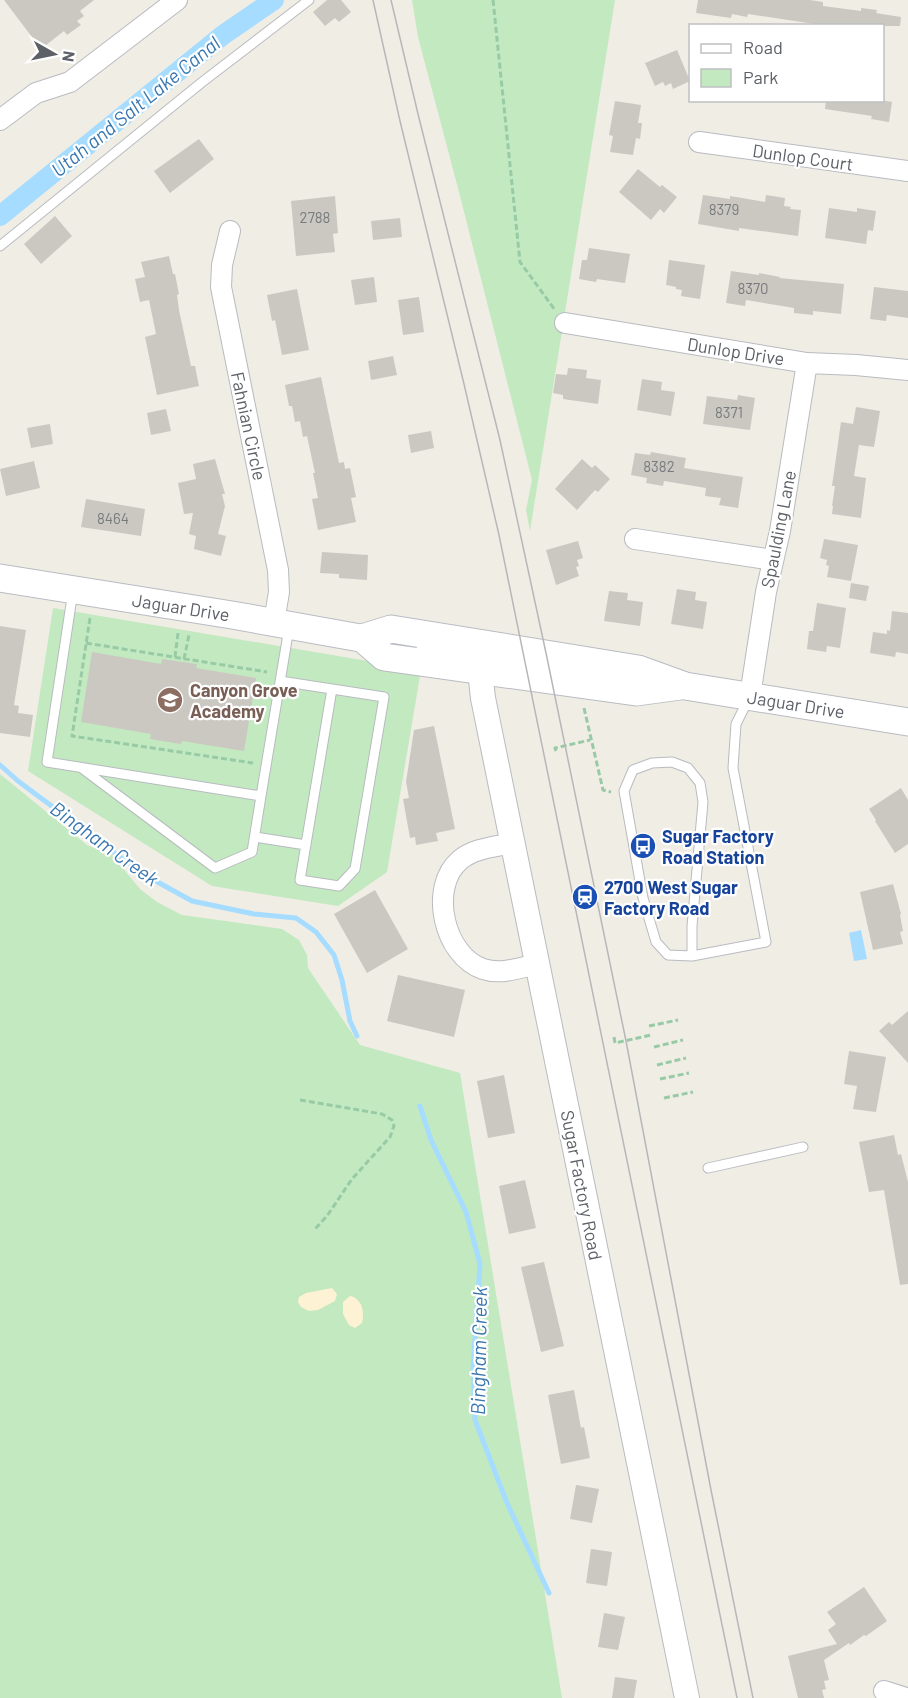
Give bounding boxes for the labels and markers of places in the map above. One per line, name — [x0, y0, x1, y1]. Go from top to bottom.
place label: Canyon Grove Academy — [190, 679, 298, 722]
school or university icon: Canyon Grove Academy — [155, 685, 185, 715]
place label: Sugar Factory Road Station — [662, 825, 774, 868]
bus stop icon: Sugar Factory Road Station — [628, 831, 658, 861]
place label: 2700 West Sugar Factory Road — [604, 876, 738, 919]
station icon: 2700 West Sugar Factory Road — [570, 882, 600, 912]

